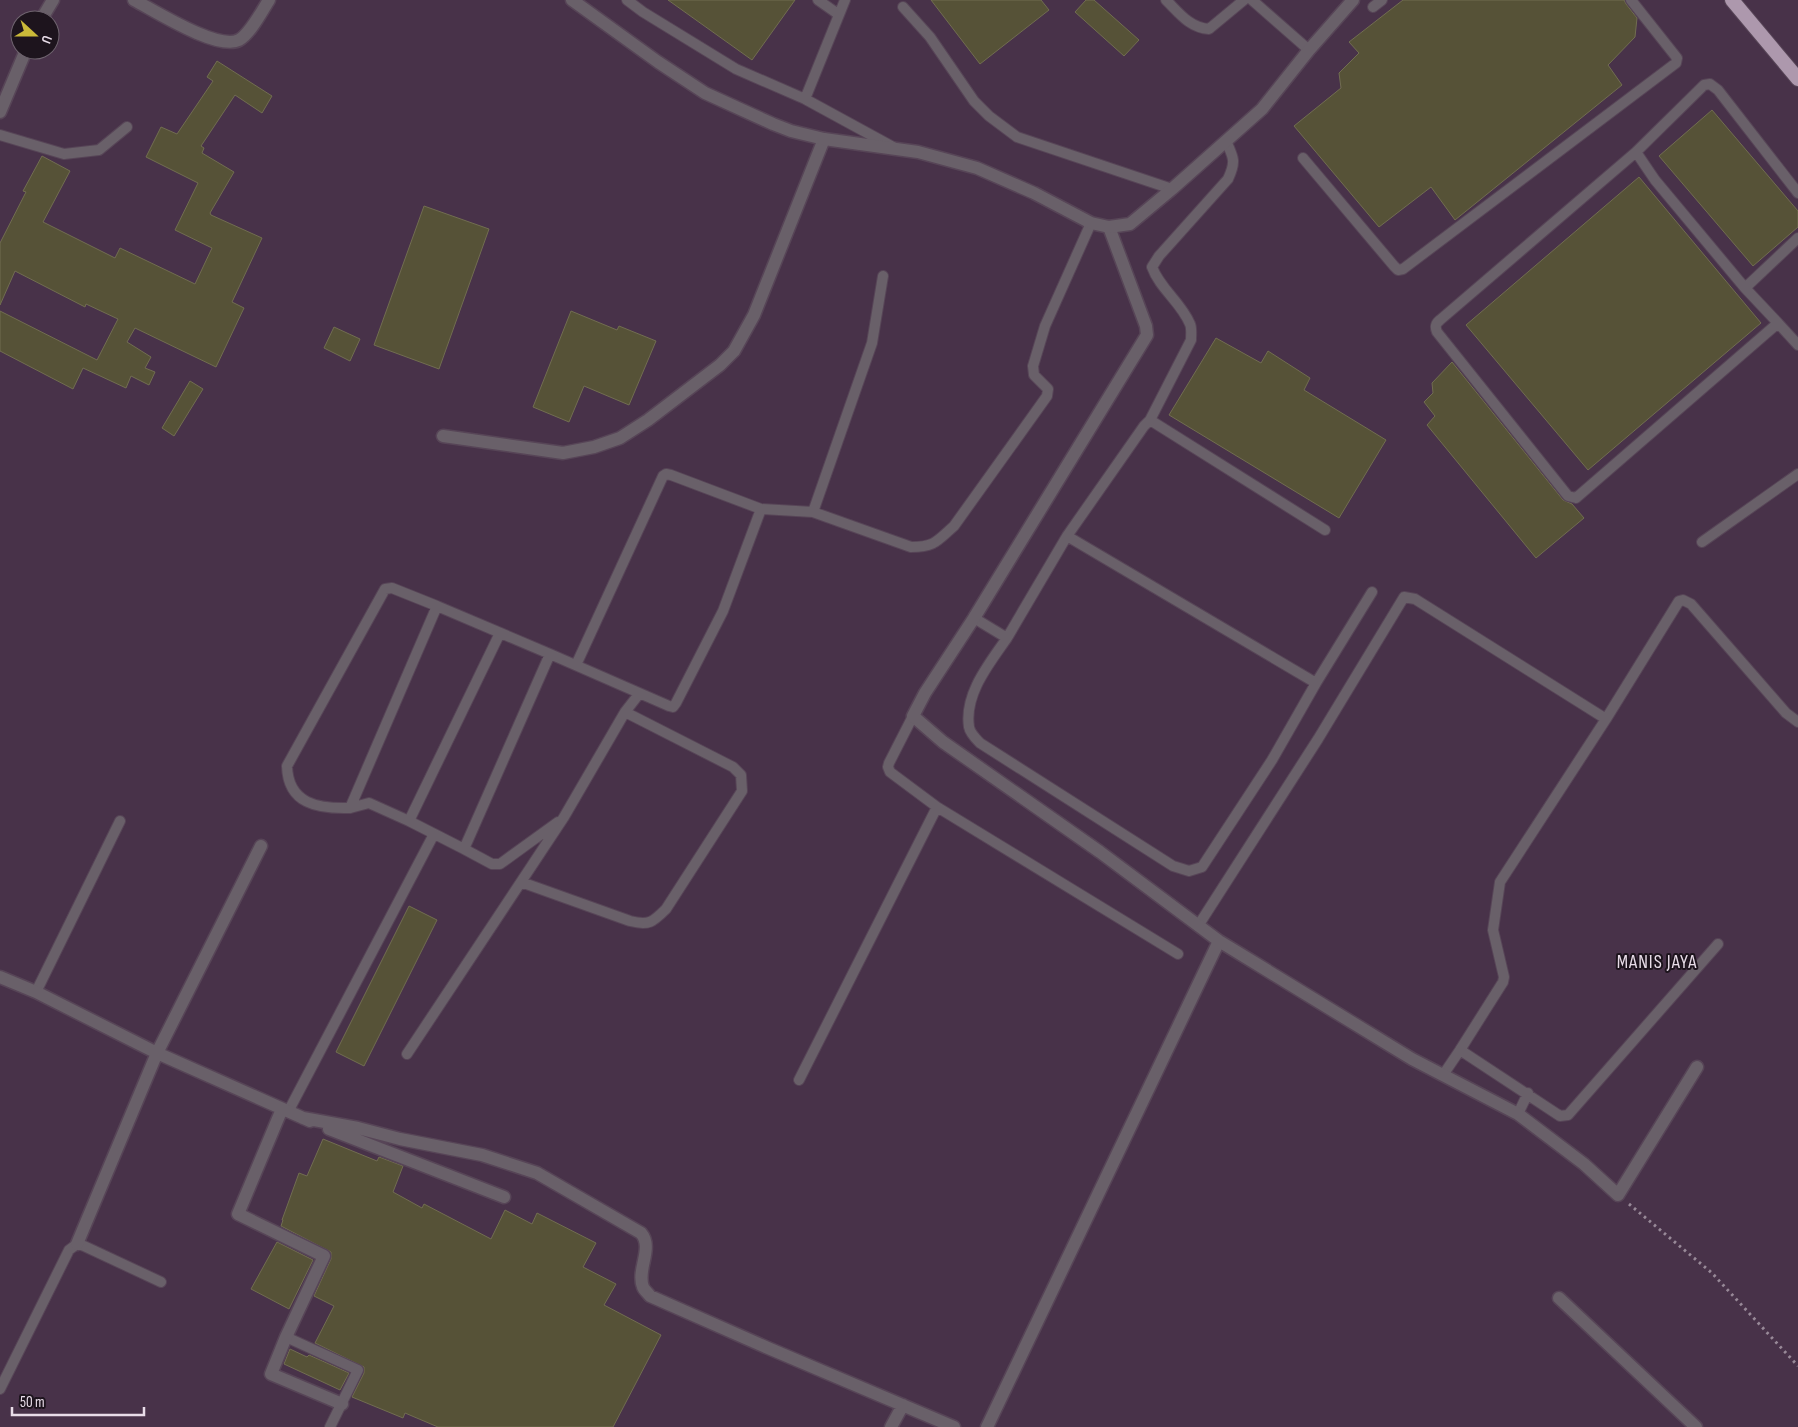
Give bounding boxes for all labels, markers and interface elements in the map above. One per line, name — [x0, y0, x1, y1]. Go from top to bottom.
north arrow — [10, 10, 60, 60]
text: U — [37, 33, 56, 46]
district label: MANIS JAYA — [1617, 951, 1697, 974]
scale bar — [12, 1384, 145, 1416]
text: 50 m — [20, 1393, 45, 1412]

